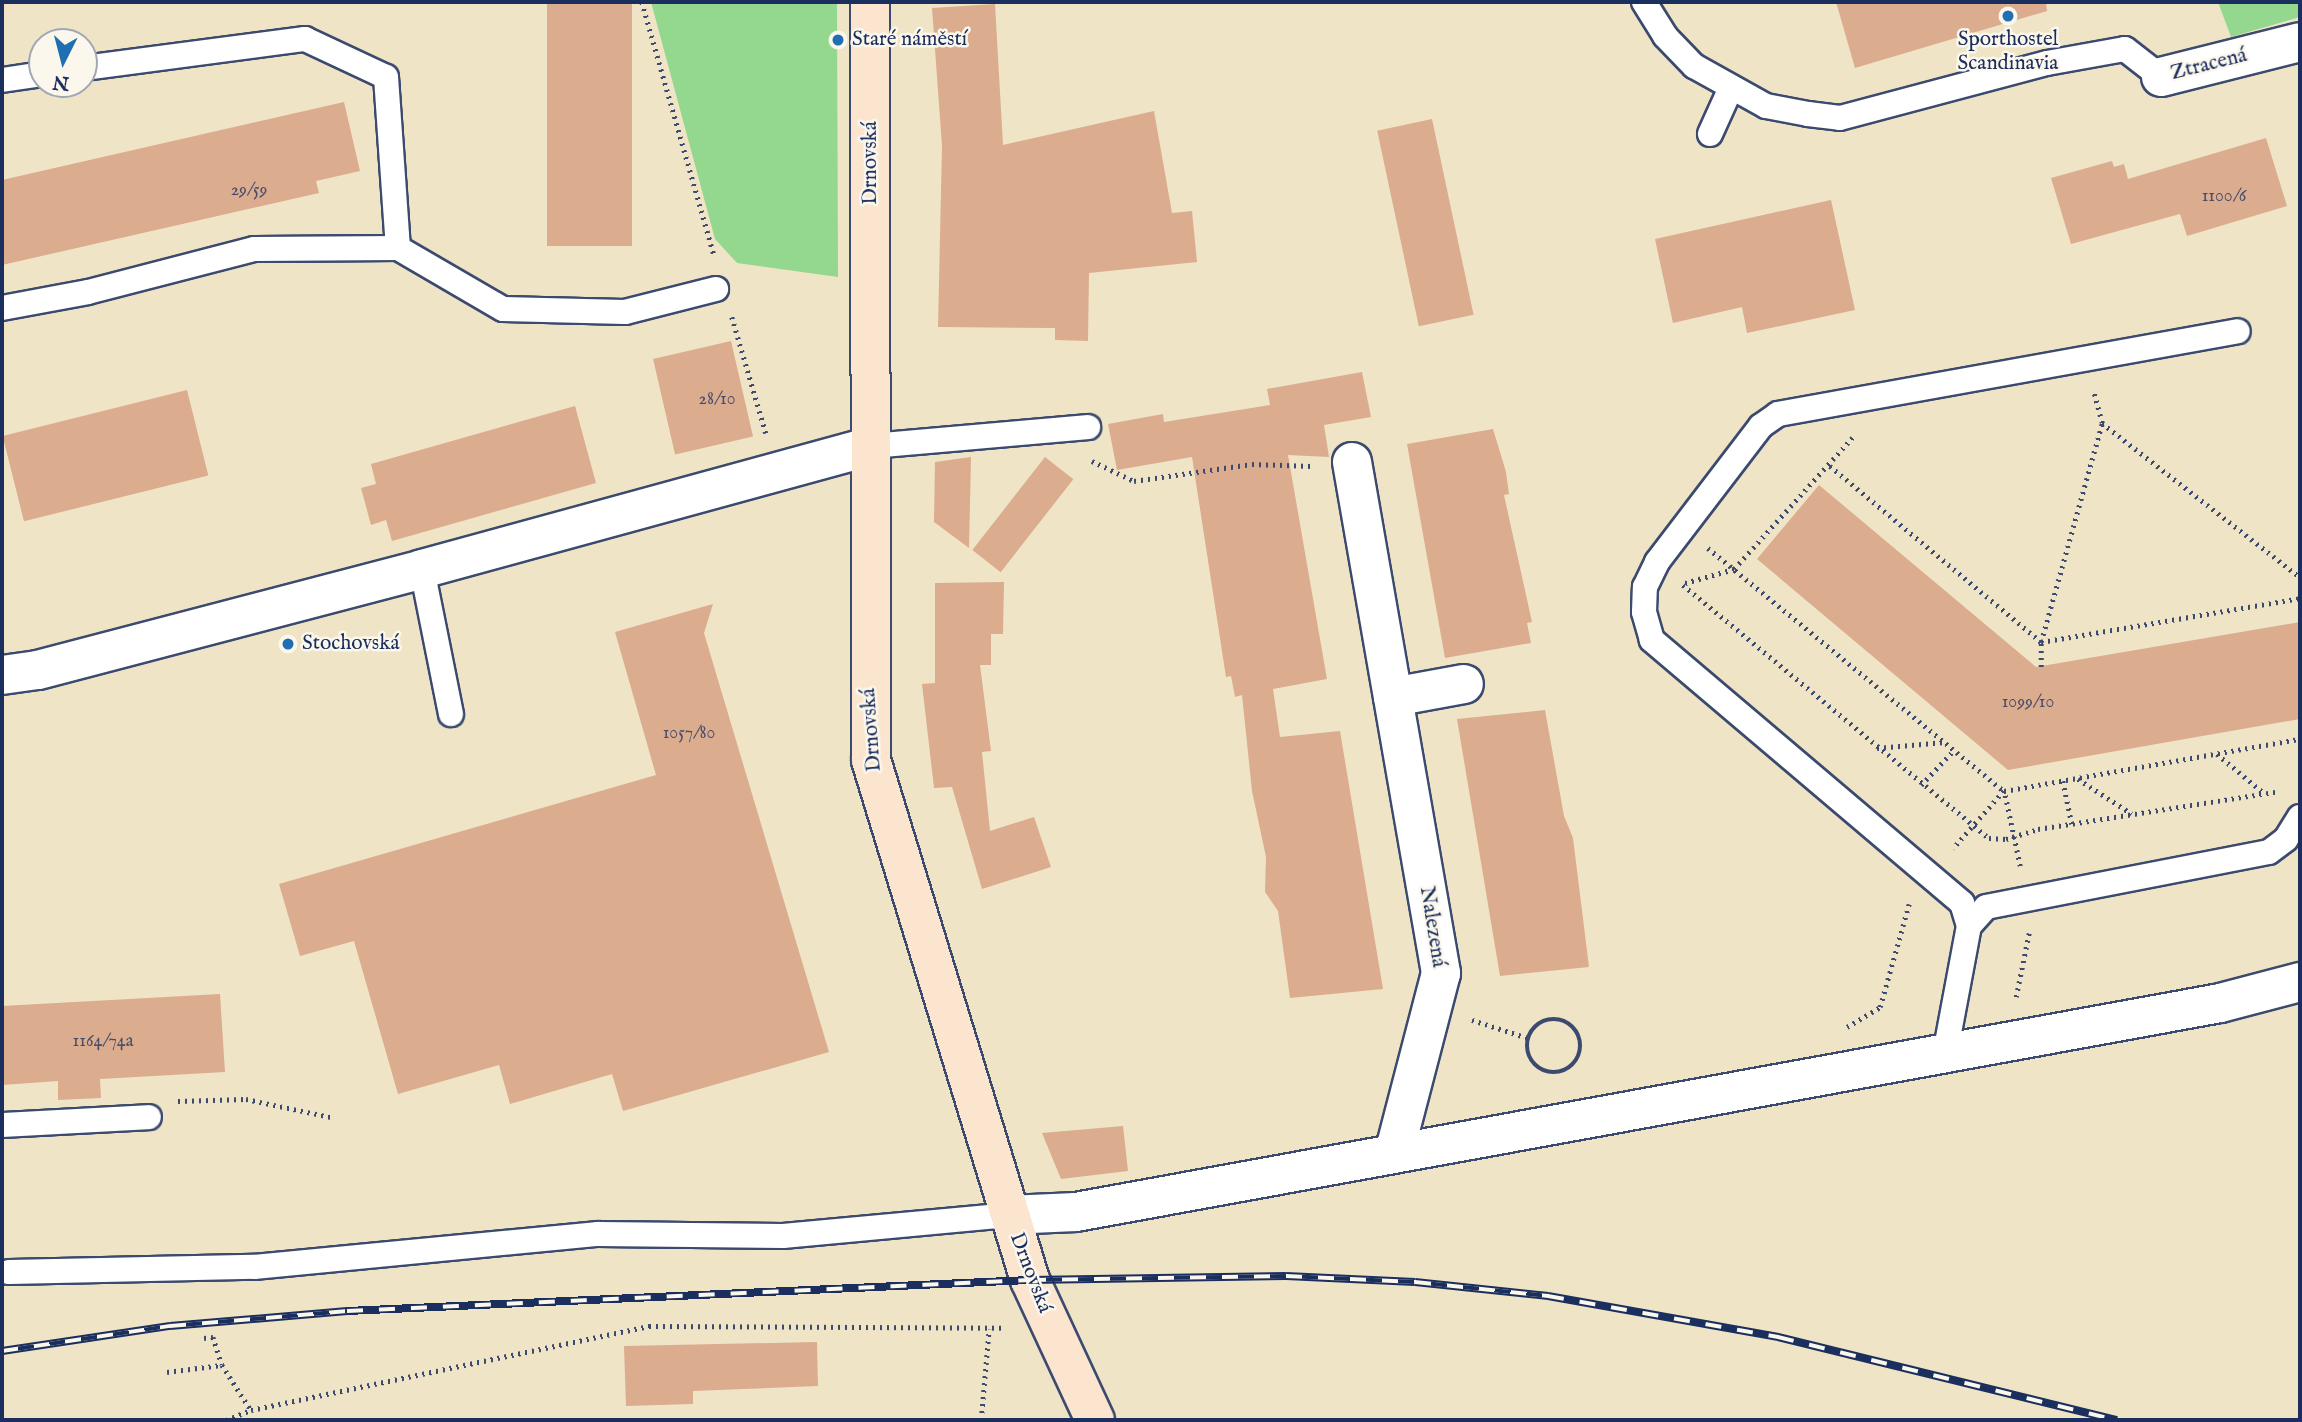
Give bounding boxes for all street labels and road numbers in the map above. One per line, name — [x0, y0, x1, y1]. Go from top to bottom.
street label: Ztracená — [2168, 43, 2250, 87]
street label: Drnovská — [858, 121, 884, 205]
street label: Drnovská — [857, 687, 887, 773]
street label: Nalezená — [1413, 885, 1451, 969]
street label: Drnovská — [1003, 1229, 1057, 1317]

